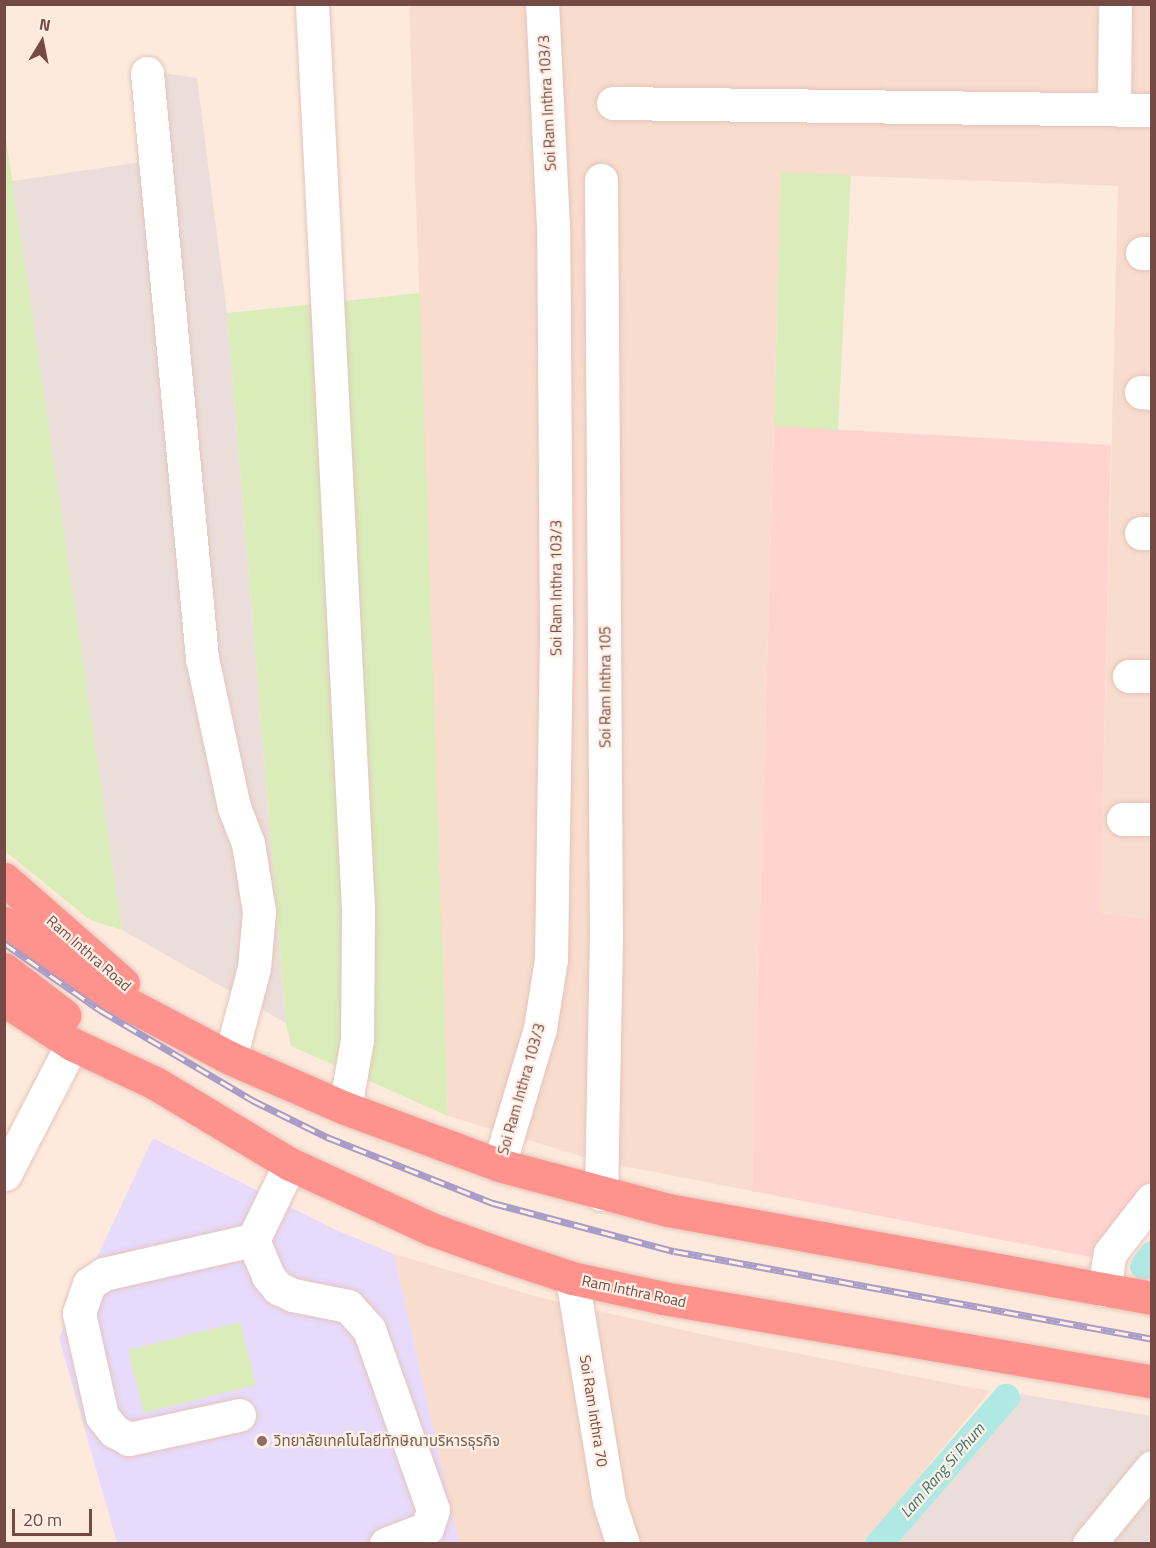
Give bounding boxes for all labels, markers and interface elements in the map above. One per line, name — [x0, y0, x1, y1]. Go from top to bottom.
text: N — [38, 11, 53, 37]
north arrow — [12, 12, 72, 72]
street label: Soi Ram Inthra 103/3 — [534, 35, 560, 171]
street label: Soi Ram Inthra 103/3 — [547, 520, 565, 656]
street label: Soi Ram Inthra 105 — [596, 626, 614, 748]
street label: Ram Inthra Road — [43, 911, 135, 995]
street label: Soi Ram Inthra 103/3 — [494, 1021, 548, 1157]
street label: Ram Inthra Road — [580, 1271, 688, 1311]
street label: Soi Ram Inthra 70 — [576, 1354, 612, 1468]
water label: Lam Rang Si Phum — [896, 1419, 988, 1521]
place label: วิทยาลัยเทคโนโลยีทักษิณาบริหารธุรกิจ — [274, 1432, 500, 1450]
marker: วิทยาลัยเทคโนโลยีทักษิณาบริหารธุรกิจ — [255, 1434, 269, 1448]
scale bar — [15, 1497, 94, 1535]
text: 20 m — [23, 1506, 62, 1533]

